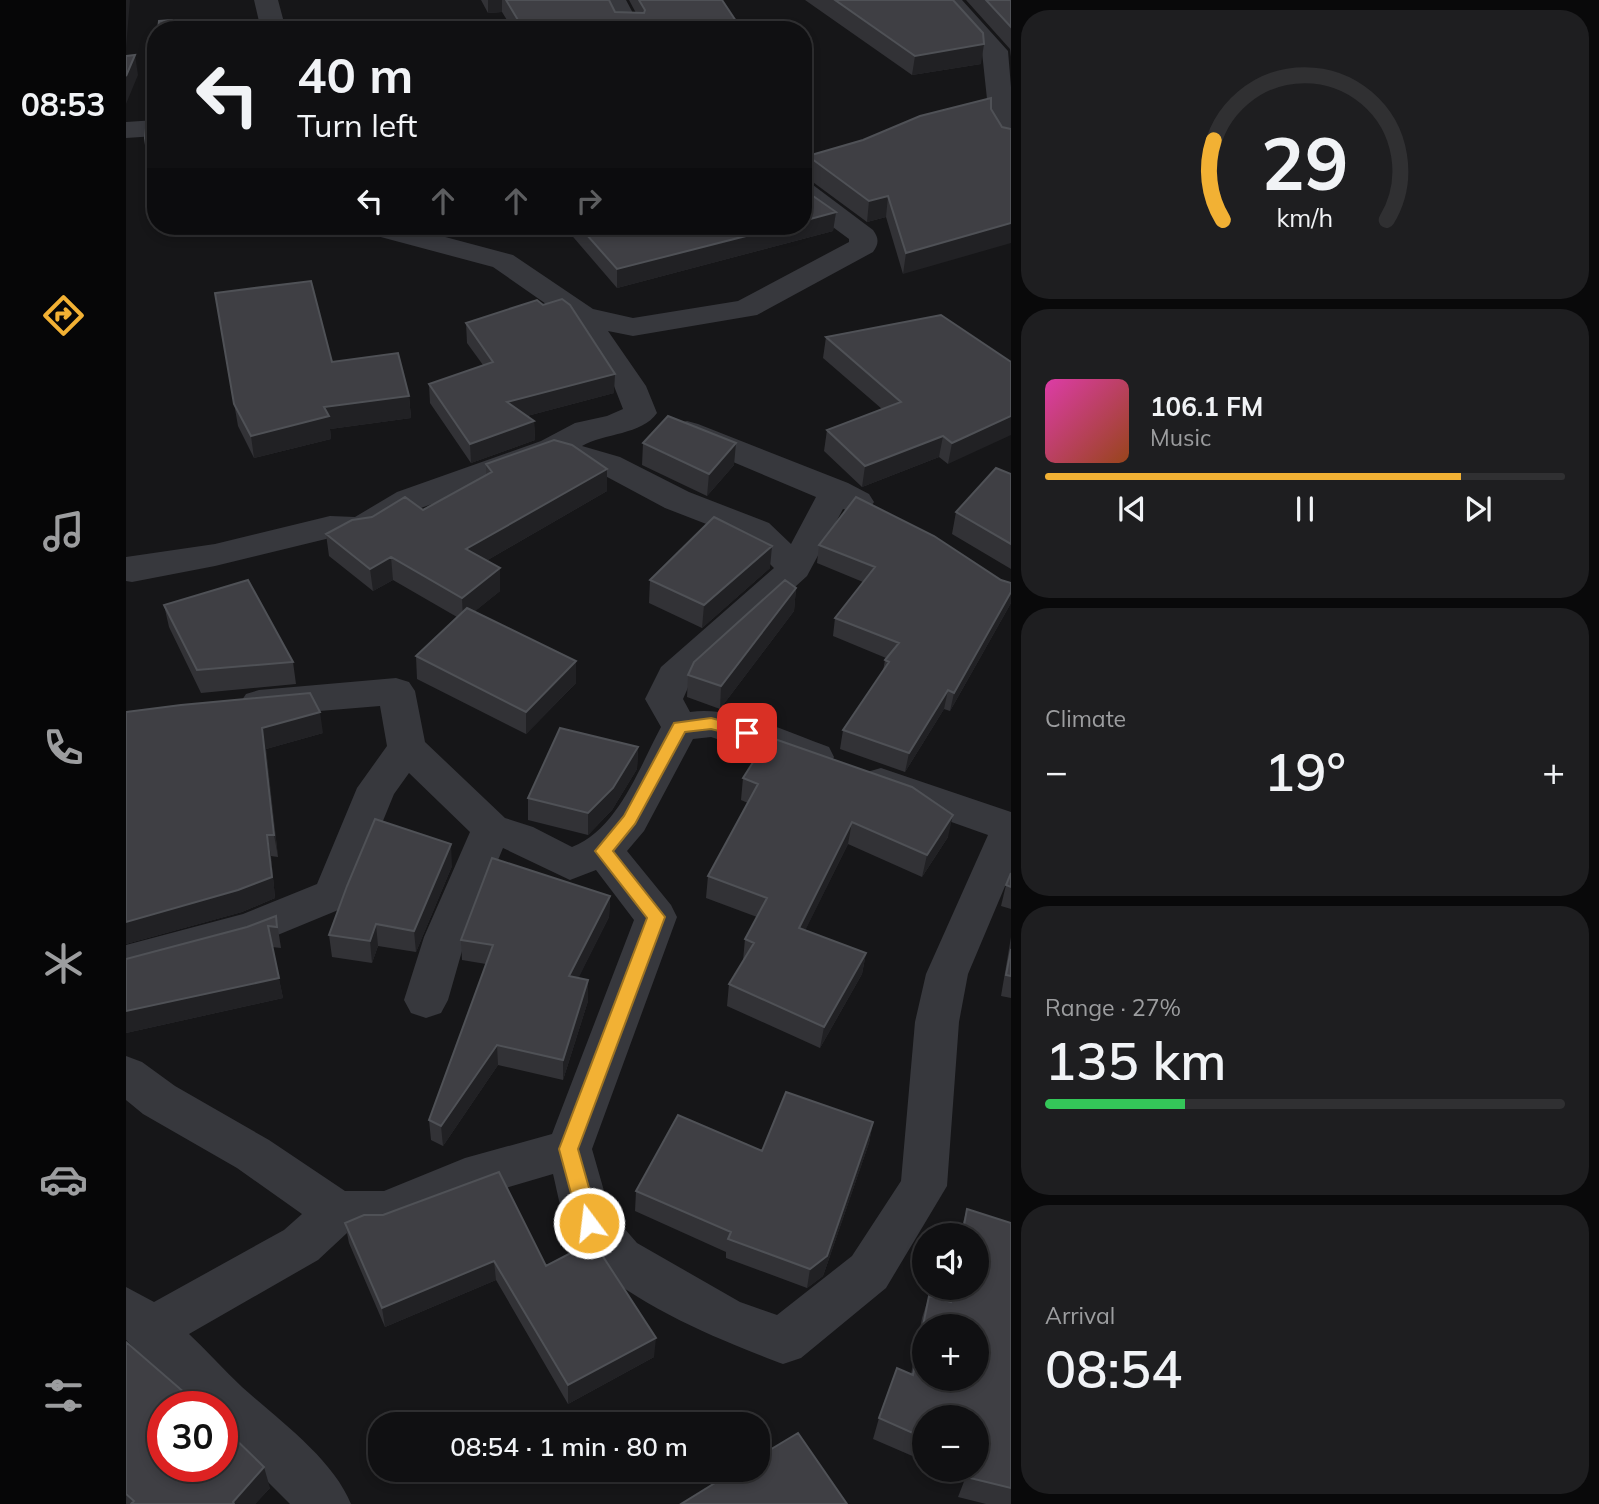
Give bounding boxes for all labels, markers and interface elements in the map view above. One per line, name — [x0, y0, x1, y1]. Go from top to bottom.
text: 40 m — [297, 44, 413, 105]
icon: left — [182, 49, 273, 140]
text: 08:53 — [21, 84, 105, 124]
text: Turn left — [297, 105, 417, 145]
text: 29 — [1261, 118, 1349, 209]
icon: left — [351, 182, 389, 220]
icon: ahead — [424, 182, 462, 220]
icon: ahead — [497, 182, 535, 220]
icon: right — [570, 182, 608, 220]
text: km/h — [1277, 202, 1333, 233]
icon: directions — [39, 291, 88, 340]
text: 106.1 FM — [1150, 390, 1263, 423]
text: Music — [1150, 423, 1211, 452]
icon: previous — [1113, 490, 1151, 528]
icon: pause — [1286, 490, 1324, 528]
icon: next — [1459, 490, 1497, 528]
icon: music — [39, 507, 88, 556]
pin — [717, 703, 777, 763]
text: Climate — [1045, 704, 1126, 733]
icon: arrive — [728, 714, 766, 752]
icon: phone — [39, 723, 88, 772]
text: 19° — [1264, 739, 1346, 804]
text: − — [1045, 747, 1068, 795]
text: + — [1542, 747, 1565, 795]
icon: climate — [39, 939, 88, 988]
text: Range · 27% — [1045, 993, 1181, 1022]
text: 135 km — [1045, 1028, 1226, 1093]
icon: car — [39, 1155, 88, 1204]
position arrow — [552, 1186, 626, 1260]
map controls — [912, 1223, 989, 1482]
button: sound — [912, 1223, 989, 1300]
text: Arrival — [1045, 1301, 1115, 1330]
button: + — [912, 1314, 989, 1391]
text: 08:54 — [1045, 1336, 1182, 1401]
icon: filters — [39, 1371, 88, 1420]
speed limit sign: 30 — [147, 1391, 238, 1482]
button: − — [912, 1405, 989, 1482]
text: 08:54 · 1 min · 80 m — [450, 1430, 688, 1463]

